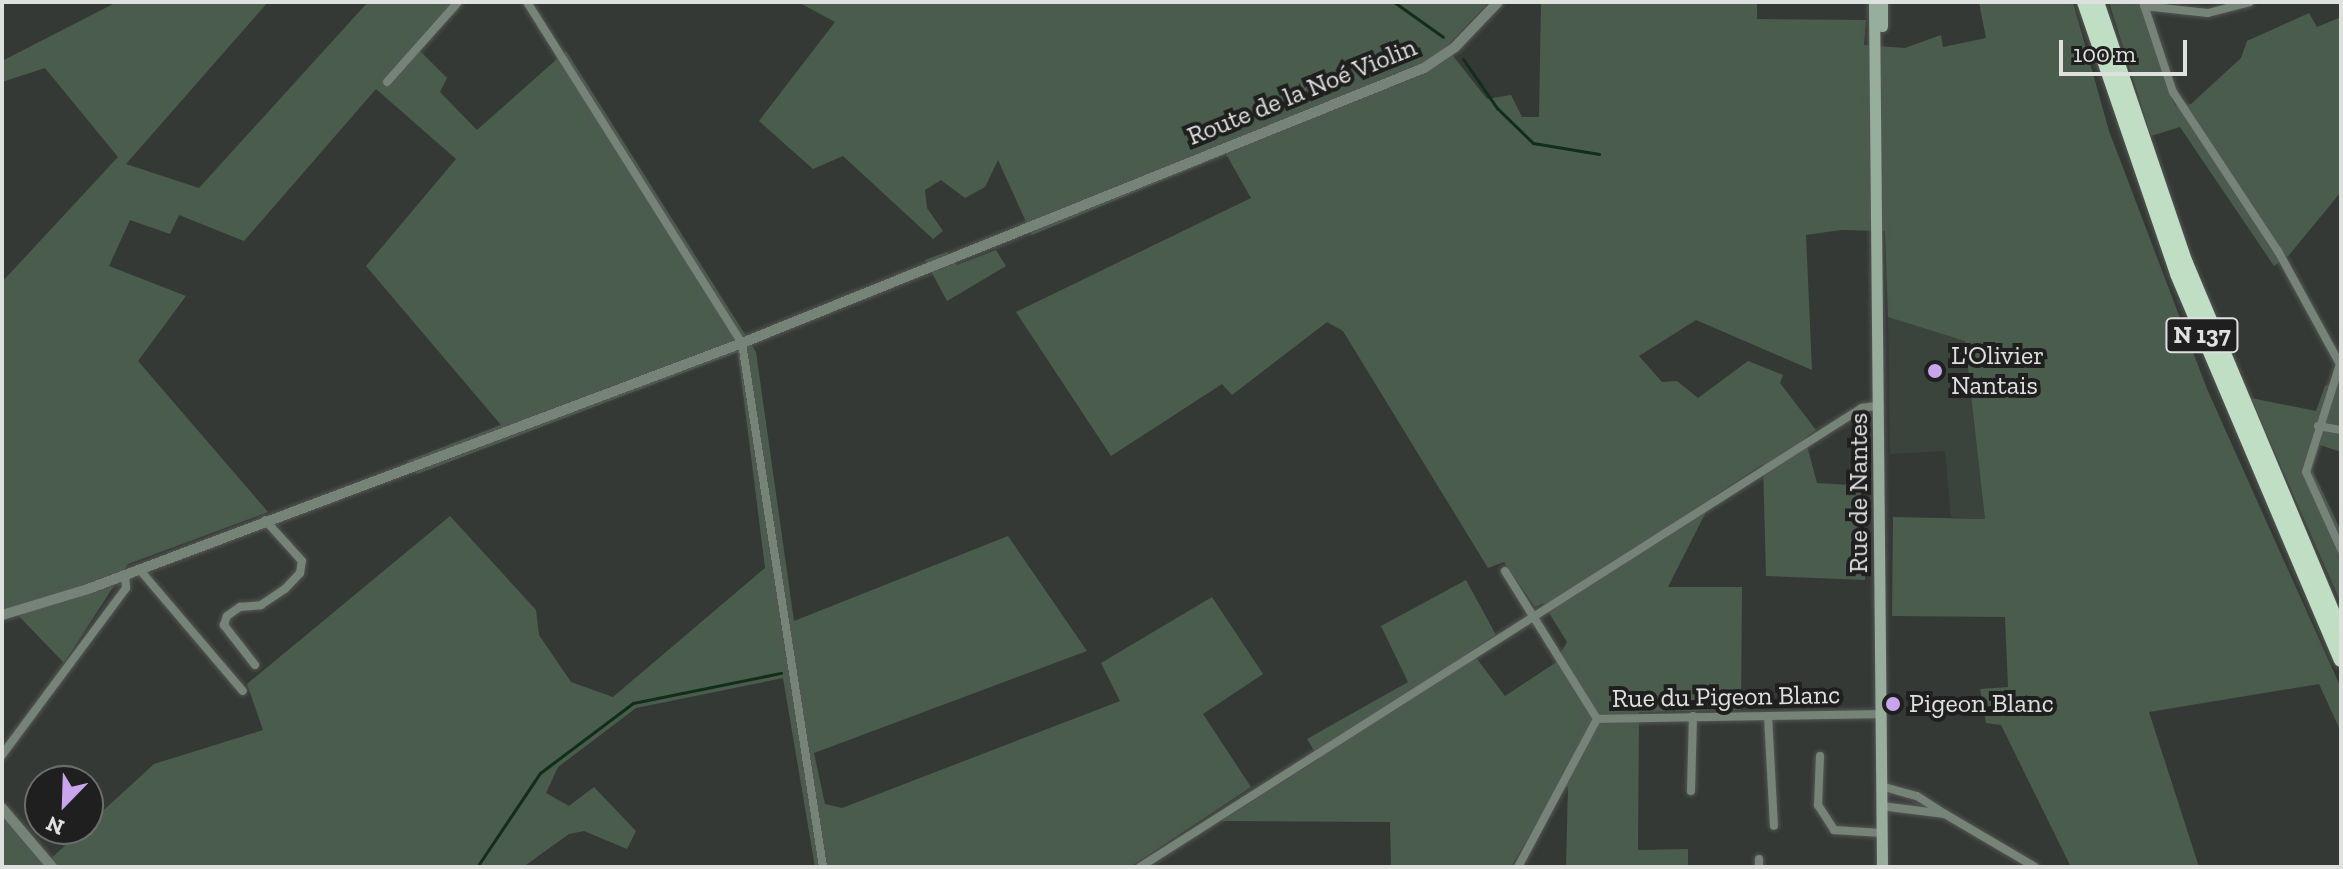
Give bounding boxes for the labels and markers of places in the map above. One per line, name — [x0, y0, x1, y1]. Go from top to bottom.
place label: L'Olivier Nantais — [1951, 340, 2044, 402]
marker: L'Olivier Nantais — [1926, 362, 1944, 380]
place label: Pigeon Blanc — [1909, 688, 2054, 720]
marker: Pigeon Blanc — [1884, 695, 1902, 713]

